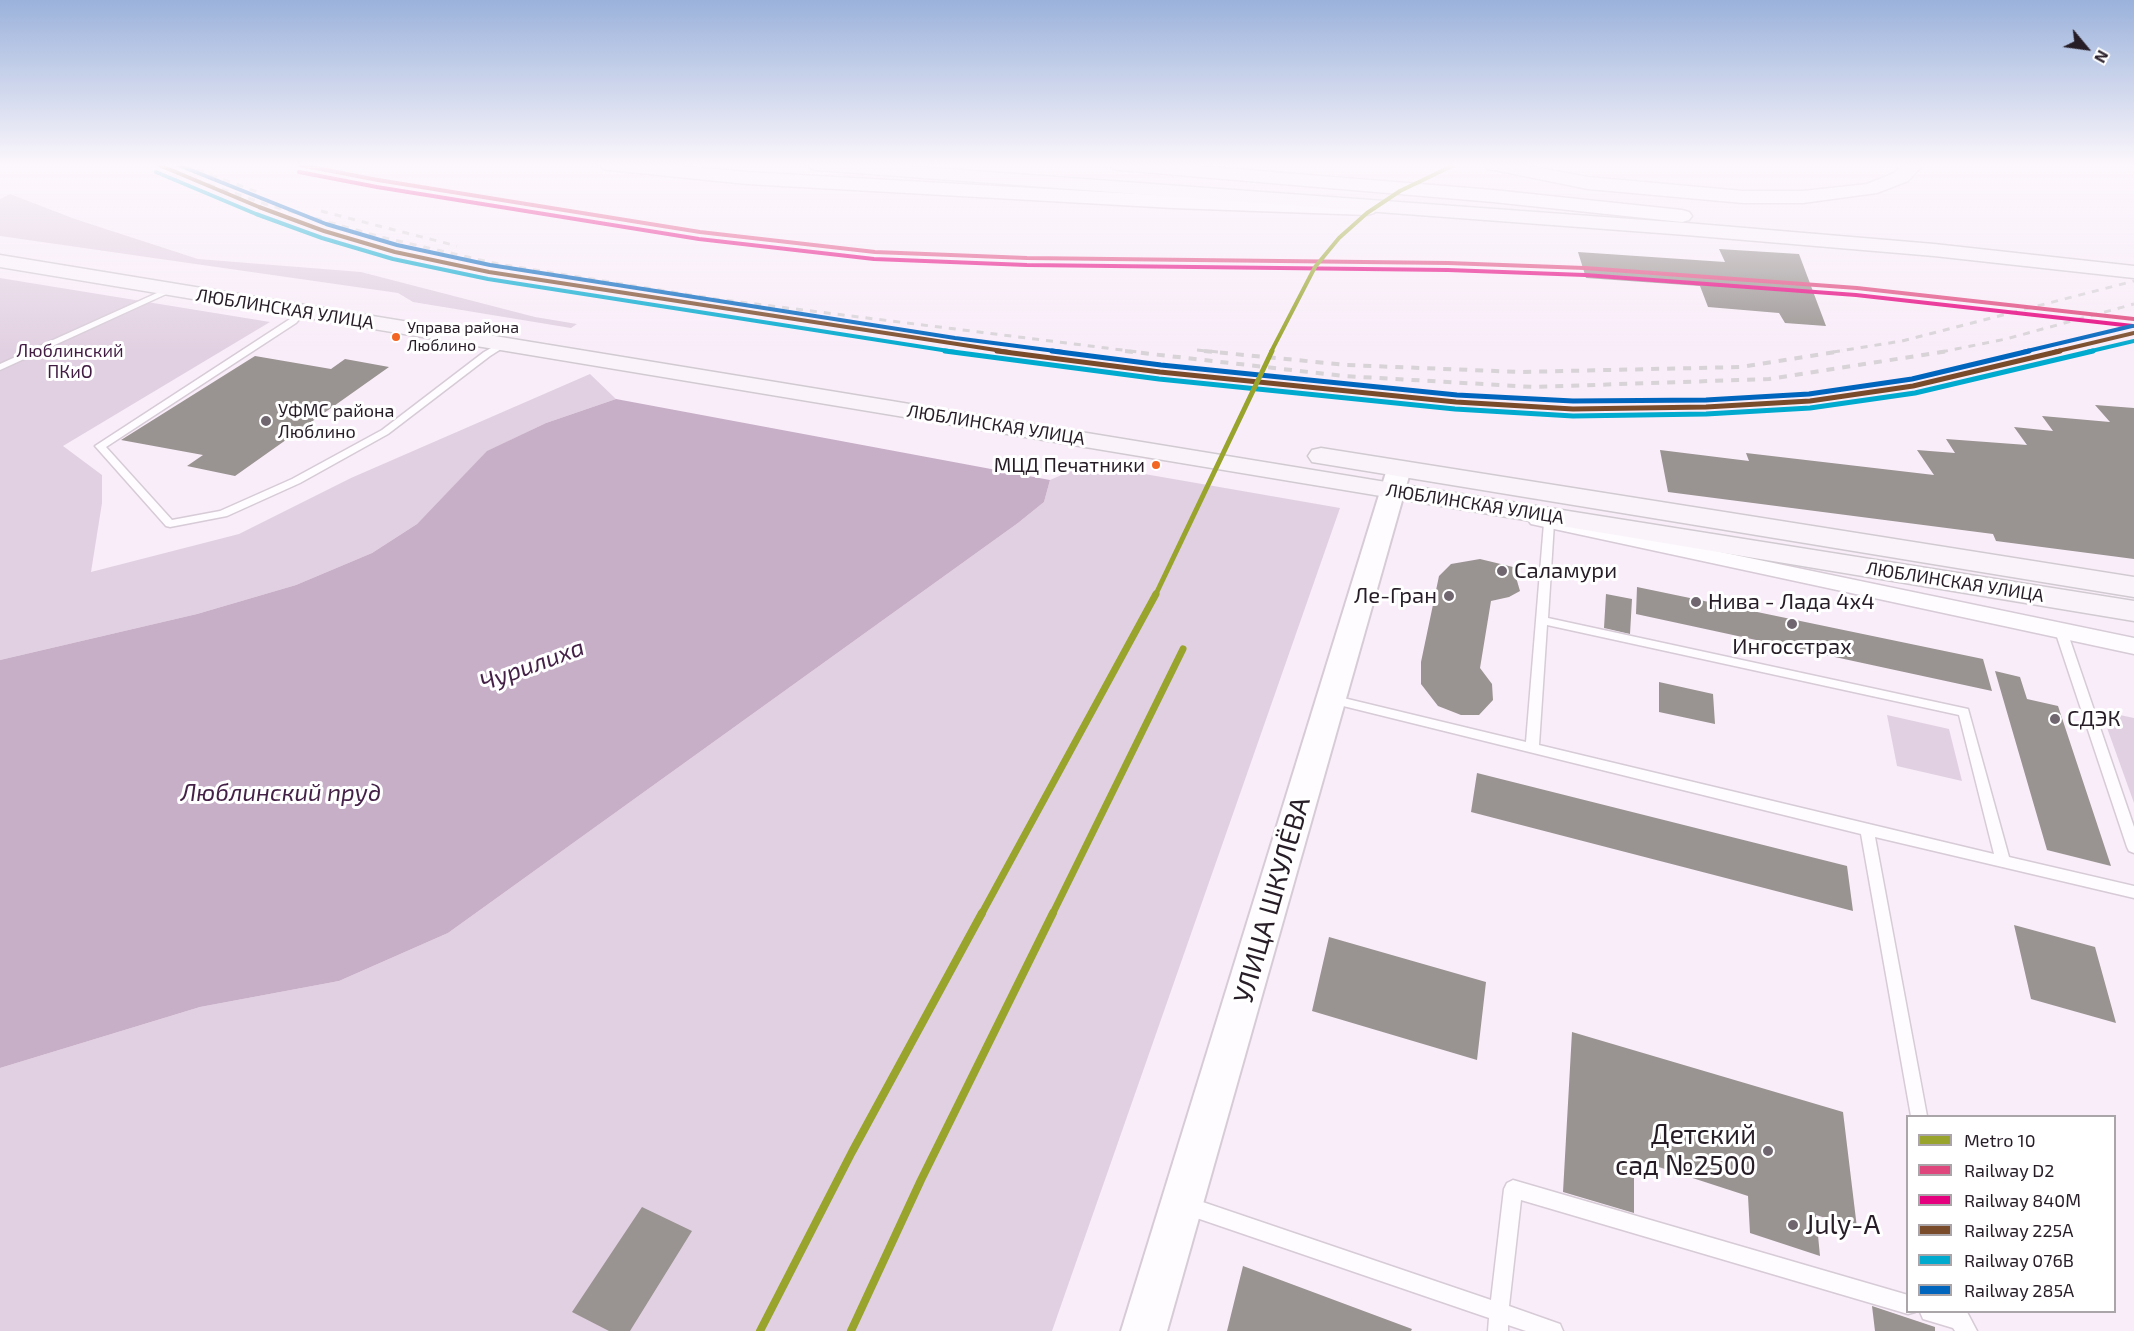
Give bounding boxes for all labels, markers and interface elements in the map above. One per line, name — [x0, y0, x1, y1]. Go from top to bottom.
north arrow — [2056, 18, 2116, 78]
text: N — [2091, 47, 2113, 67]
street label: ЛЮБЛИНСКАЯ УЛИЦА — [195, 284, 375, 334]
place label: Управа района Люблино — [407, 318, 519, 356]
marker: Управа района Люблино — [390, 331, 402, 343]
park label: Люблинский ПКиО — [16, 340, 124, 382]
place label: УФМС района Люблино — [278, 400, 395, 442]
street label: ЛЮБЛИНСКАЯ УЛИЦА — [906, 400, 1086, 450]
marker: УФМС района Люблино — [259, 414, 273, 428]
place label: МЦД Печатники — [994, 453, 1145, 477]
marker: МЦД Печатники — [1150, 459, 1162, 471]
street label: ЛЮБЛИНСКАЯ УЛИЦА — [1385, 479, 1565, 529]
street label: ЛЮБЛИНСКАЯ УЛИЦА — [1865, 557, 2045, 607]
place label: Саламури — [1514, 558, 1617, 584]
marker: Саламури — [1495, 564, 1509, 578]
place label: Ле-Гран — [1354, 583, 1437, 609]
marker: Ле-Гран — [1442, 589, 1456, 603]
place label: Нива - Лада 4х4 — [1708, 589, 1875, 615]
marker: Нива - Лада 4х4 — [1689, 595, 1703, 609]
marker: Ингосстрах — [1785, 617, 1799, 631]
water label: Чурилиха — [476, 633, 588, 697]
place label: Ингосстрах — [1732, 634, 1852, 660]
place label: СДЭК — [2067, 706, 2121, 732]
marker: СДЭК — [2048, 712, 2062, 726]
water label: Люблинский пруд — [181, 779, 381, 807]
street label: УЛИЦА ШКУЛЁВА — [1227, 793, 1317, 1007]
legend — [1906, 1115, 2116, 1313]
place label: Детский сад №2500 — [1615, 1119, 1756, 1182]
text: Metro 10 — [1964, 1129, 2036, 1151]
marker: Детский сад №2500 — [1761, 1144, 1775, 1158]
text: Railway D2 — [1964, 1159, 2054, 1181]
text: Railway 840М — [1964, 1189, 2081, 1211]
place label: July-A — [1805, 1209, 1880, 1241]
marker: July-A — [1786, 1218, 1800, 1232]
text: Railway 225А — [1964, 1219, 2073, 1241]
text: Railway 076В — [1964, 1249, 2074, 1271]
text: Railway 285А — [1964, 1279, 2074, 1301]

